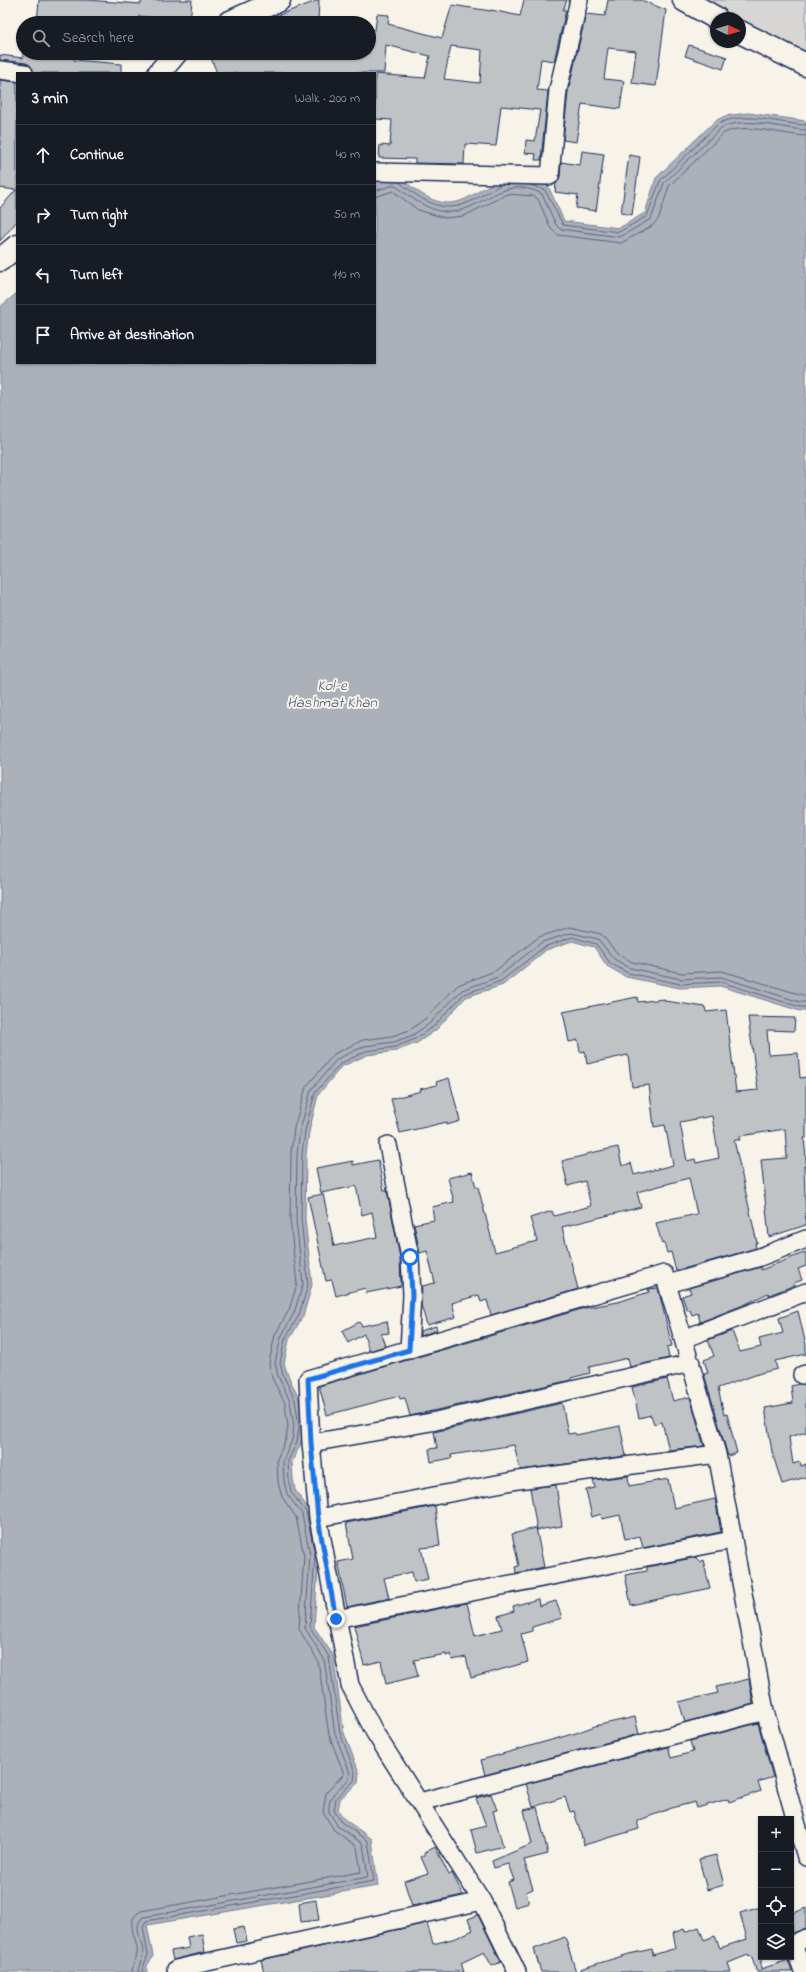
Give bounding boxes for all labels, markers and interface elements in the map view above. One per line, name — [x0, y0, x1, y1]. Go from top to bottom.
north arrow — [710, 12, 746, 48]
search box — [16, 16, 376, 60]
icon: search — [30, 27, 52, 49]
text: Search here — [62, 27, 134, 49]
text: 3 min — [32, 86, 68, 111]
text: Walk · 200 m — [295, 89, 360, 108]
icon: ahead — [32, 144, 54, 166]
text: Continue — [70, 144, 124, 166]
text: 40 m — [336, 145, 360, 164]
icon: right — [32, 204, 54, 226]
text: Turn right — [70, 204, 128, 226]
text: 50 m — [334, 205, 360, 224]
icon: left — [32, 264, 54, 286]
text: Turn left — [70, 264, 123, 286]
text: 110 m — [333, 265, 360, 284]
icon: arrive — [32, 324, 54, 346]
text: Arrive at destination — [70, 324, 194, 346]
water label: Kol-e Hashmat Khan — [287, 675, 378, 714]
route start — [401, 1248, 419, 1266]
route end — [327, 1610, 345, 1628]
map controls — [758, 1816, 794, 1960]
button: + — [758, 1816, 794, 1852]
button: − — [758, 1852, 794, 1888]
button: locate — [758, 1888, 794, 1924]
button: layers — [758, 1924, 794, 1960]

